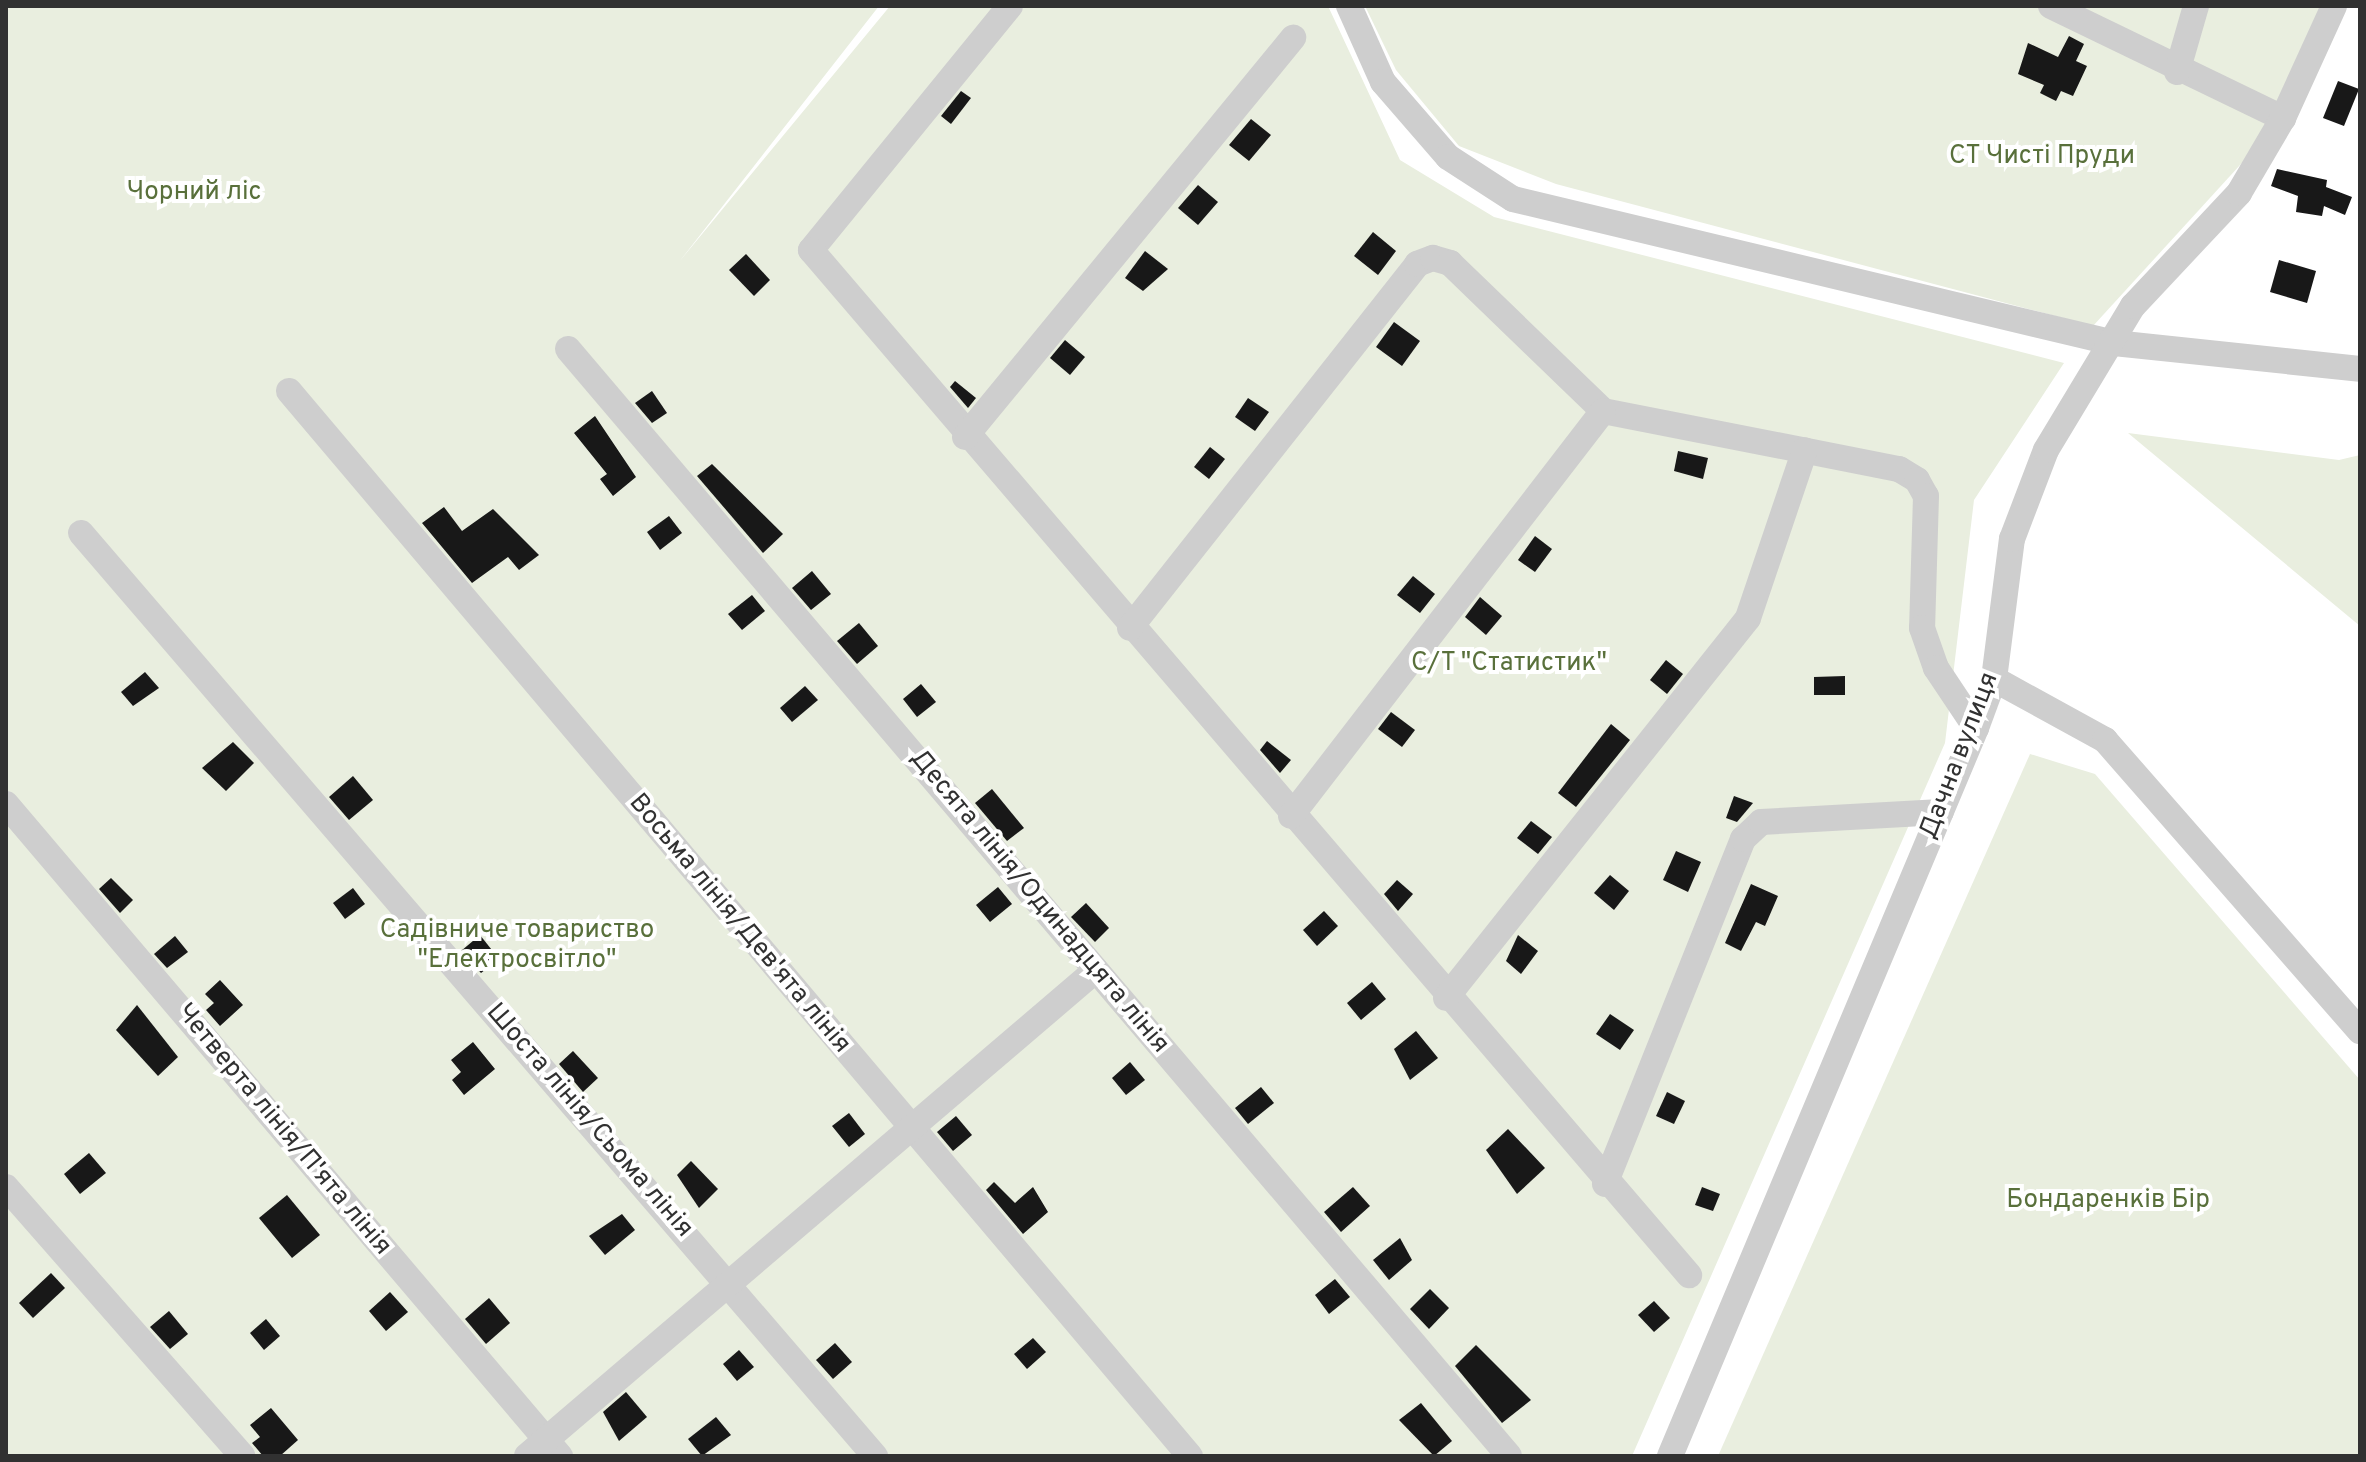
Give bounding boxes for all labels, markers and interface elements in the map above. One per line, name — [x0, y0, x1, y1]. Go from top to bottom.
park label: СТ Чисті Пруди — [1948, 141, 2136, 173]
park label: Чорний ліс — [126, 177, 262, 209]
park label: С/Т "Статистик" — [1411, 648, 1607, 680]
street label: Дачна вулиця — [1914, 668, 2006, 844]
street label: Десята лінія/Одинадцята лінія — [903, 744, 1175, 1060]
street label: Восьма лінія/Дев'ята лінія — [621, 788, 857, 1060]
park label: Садівниче товариство "Електросвітло" — [380, 915, 654, 976]
street label: Четверта лінія/П'ята лінія — [169, 998, 397, 1262]
street label: Шоста лінія/Сьома лінія — [479, 998, 699, 1244]
park label: Бондаренків Бір — [2006, 1185, 2210, 1217]

